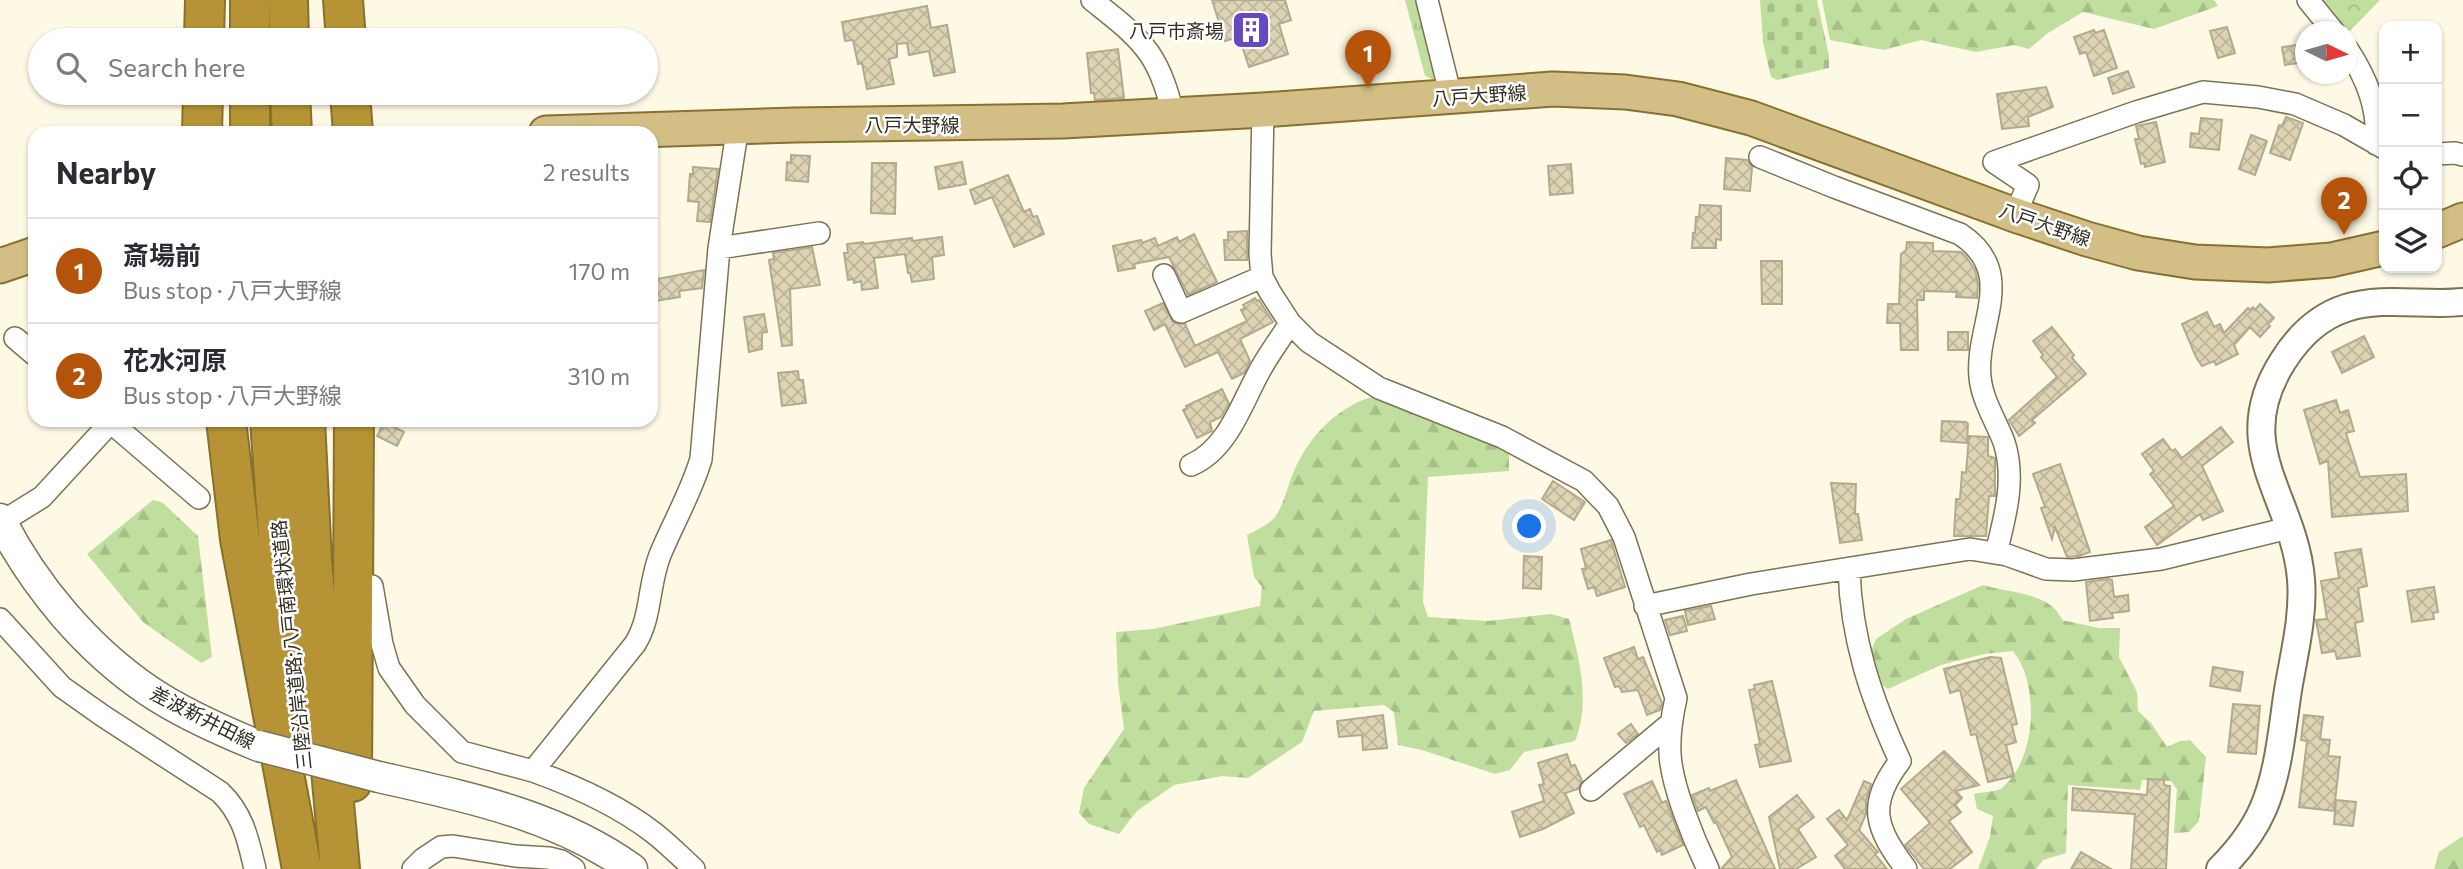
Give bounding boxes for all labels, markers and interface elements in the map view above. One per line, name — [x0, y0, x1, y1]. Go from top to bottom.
building icon: 八戸市斎場 — [1230, 9, 1272, 51]
place label: 八戸市斎場 — [1129, 19, 1224, 42]
north arrow — [2295, 21, 2358, 84]
map controls — [2379, 21, 2442, 273]
button: + — [2379, 21, 2442, 84]
search box — [28, 28, 658, 105]
pin: 1 — [1345, 30, 1391, 88]
icon: search — [52, 48, 90, 86]
text: Search here — [108, 51, 246, 82]
street label: 八戸大野線 — [1431, 80, 1527, 110]
button: − — [2379, 84, 2442, 147]
street label: 八戸大野線 — [864, 113, 960, 136]
button: locate — [2379, 147, 2442, 210]
text: Nearby — [56, 153, 156, 190]
text: 2 results — [543, 158, 630, 186]
pin: 2 — [2321, 177, 2367, 235]
street label: 八戸大野線 — [1996, 198, 2094, 250]
button: layers — [2379, 210, 2442, 273]
text: 斎場前 — [123, 239, 201, 270]
text: 1 — [74, 257, 84, 285]
text: 170 m — [569, 257, 630, 285]
text: Bus stop · 八戸大野線 — [123, 276, 342, 304]
text: 花水河原 — [123, 344, 227, 375]
text: 2 — [72, 362, 86, 390]
text: 310 m — [568, 362, 630, 390]
text: Bus stop · 八戸大野線 — [123, 381, 342, 409]
your location — [1512, 509, 1546, 543]
street label: 三陸沿岸道路;八戸南環状道路 — [266, 519, 316, 771]
street label: 差波新井田線 — [147, 681, 259, 753]

